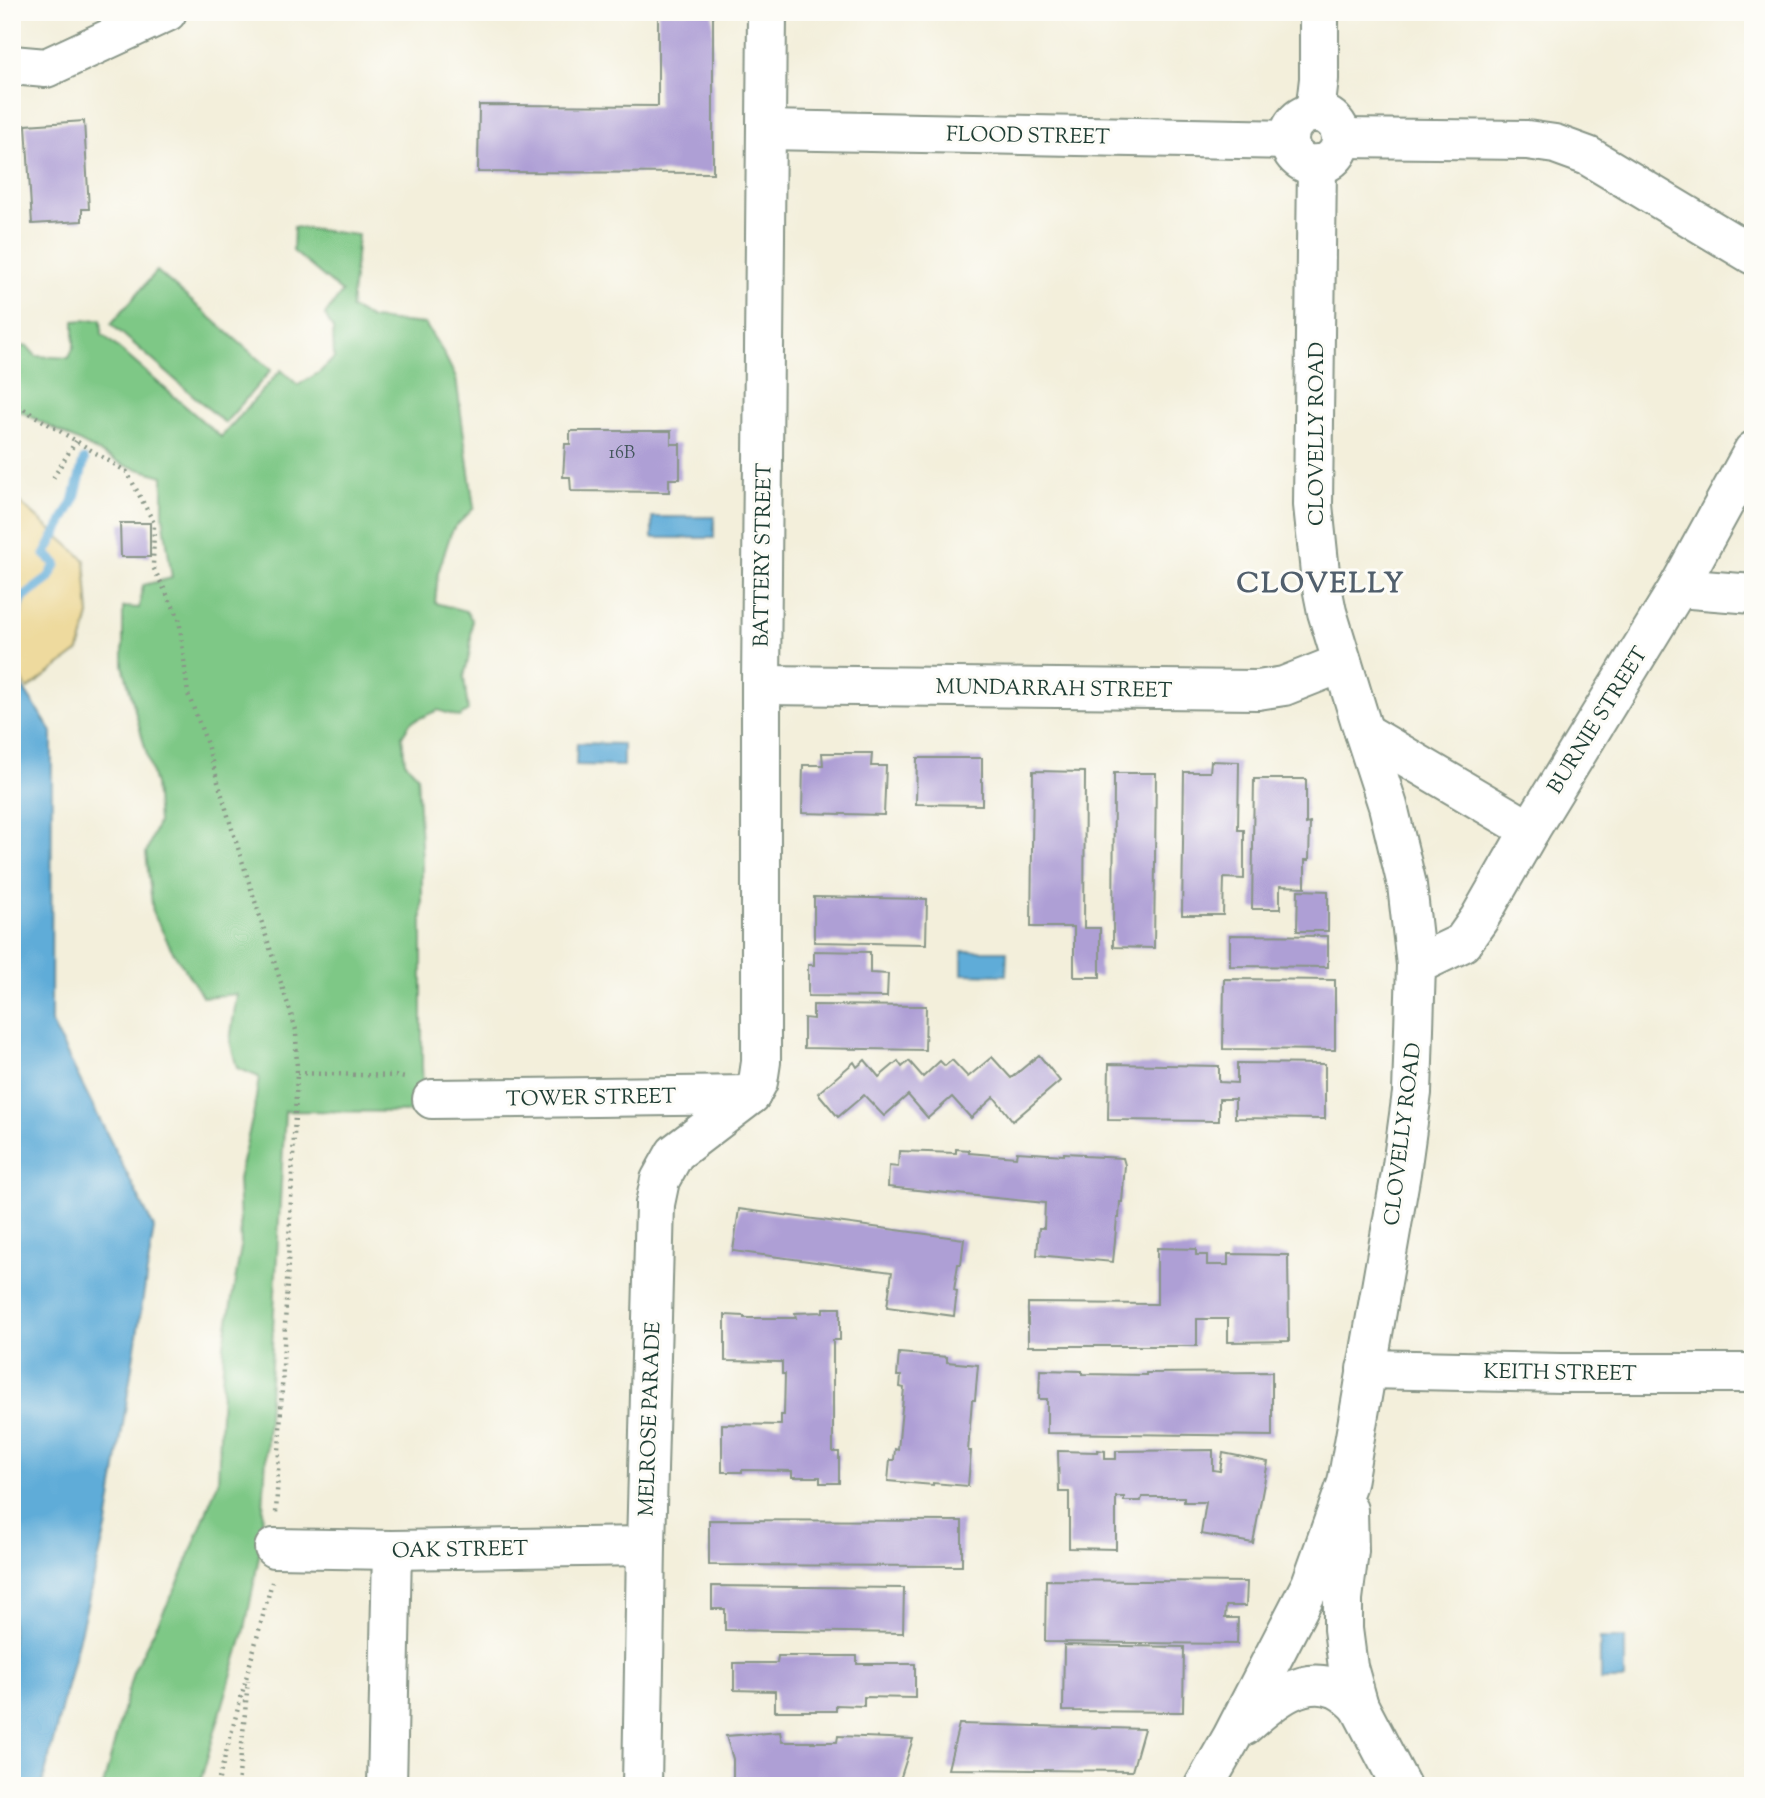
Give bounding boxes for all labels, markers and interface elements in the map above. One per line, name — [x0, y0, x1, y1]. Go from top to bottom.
street label: FLOOD STREET — [946, 121, 1110, 153]
street label: CLOVELLY ROAD — [1303, 342, 1333, 526]
house number: 16B — [609, 441, 635, 467]
street label: BATTERY STREET — [747, 462, 781, 647]
district label: CLOVELLY — [1237, 565, 1405, 605]
street label: BURNIE STREET — [1541, 641, 1656, 801]
street label: MUNDARRAH STREET — [935, 673, 1173, 707]
street label: CLOVELLY ROAD — [1378, 1041, 1430, 1227]
street label: TOWER STREET — [506, 1083, 677, 1115]
street label: MELROSE PARADE — [633, 1321, 669, 1517]
street label: KEITH STREET — [1483, 1358, 1637, 1390]
street label: OAK STREET — [392, 1535, 529, 1567]

